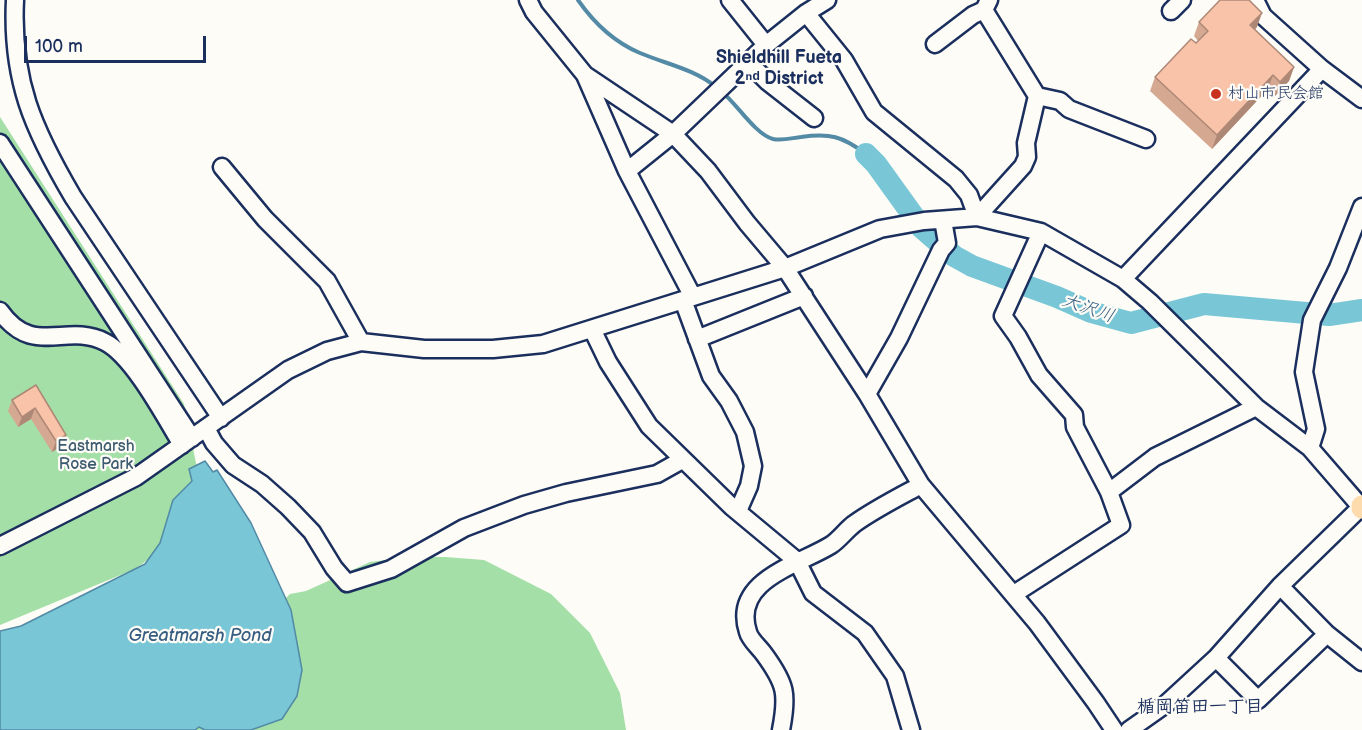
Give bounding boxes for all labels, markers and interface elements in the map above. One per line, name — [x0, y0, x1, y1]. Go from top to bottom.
scale bar — [27, 24, 208, 62]
text: 100 m — [35, 36, 83, 57]
district label: Shieldhill Fueta 2ⁿᵈ District — [716, 47, 842, 90]
place label: 村山市民会館 — [1228, 84, 1324, 104]
marker: 村山市民会館 — [1209, 87, 1223, 101]
water label: 大沢川 — [1059, 290, 1117, 328]
park label: Eastmarsh Rose Park — [57, 437, 135, 475]
water label: Greatmarsh Pond — [128, 625, 272, 647]
district label: 楯岡笛田一丁目 — [1137, 696, 1263, 718]

